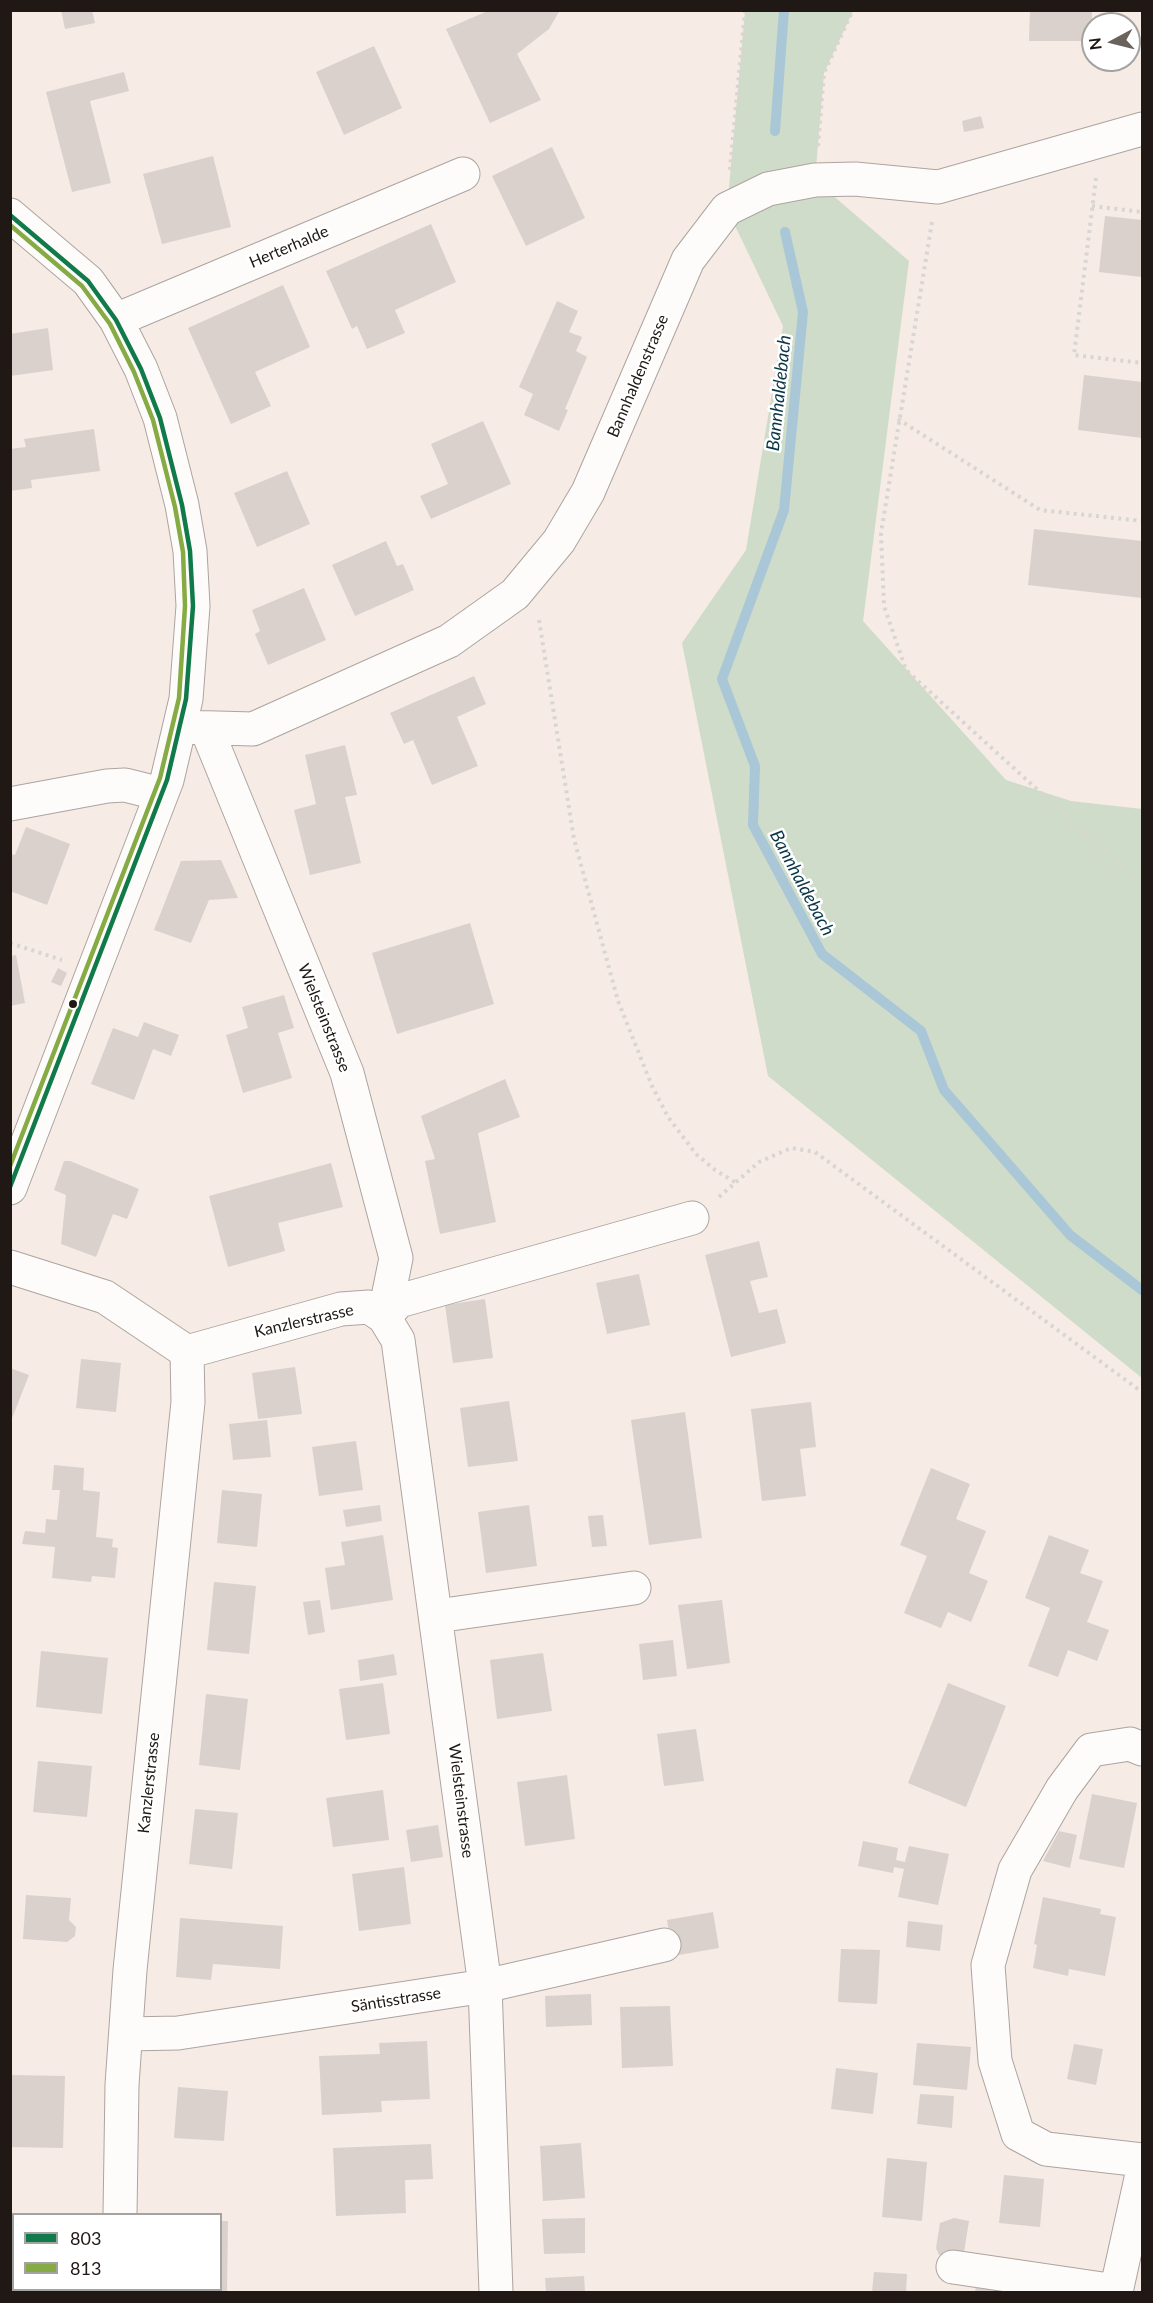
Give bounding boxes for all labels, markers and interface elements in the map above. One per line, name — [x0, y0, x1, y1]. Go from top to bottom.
north arrow — [1081, 12, 1141, 72]
text: N — [1084, 37, 1105, 51]
street label: Herterhalde — [246, 222, 332, 272]
street label: Bannhaldenstrasse — [603, 312, 673, 440]
water label: Bannhaldebach — [762, 334, 796, 452]
water label: Bannhaldebach — [765, 827, 839, 939]
street label: Wielsteinstrasse — [294, 961, 354, 1075]
unlabelled marker — [67, 998, 79, 1010]
street label: Kanzlerstrasse — [252, 1300, 356, 1342]
street label: Kanzlerstrasse — [134, 1732, 164, 1834]
street label: Wielsteinstrasse — [444, 1743, 478, 1859]
street label: Säntisstrasse — [350, 1983, 442, 2017]
legend — [12, 2213, 222, 2291]
text: 803 — [70, 2227, 101, 2249]
text: 813 — [70, 2257, 101, 2279]

